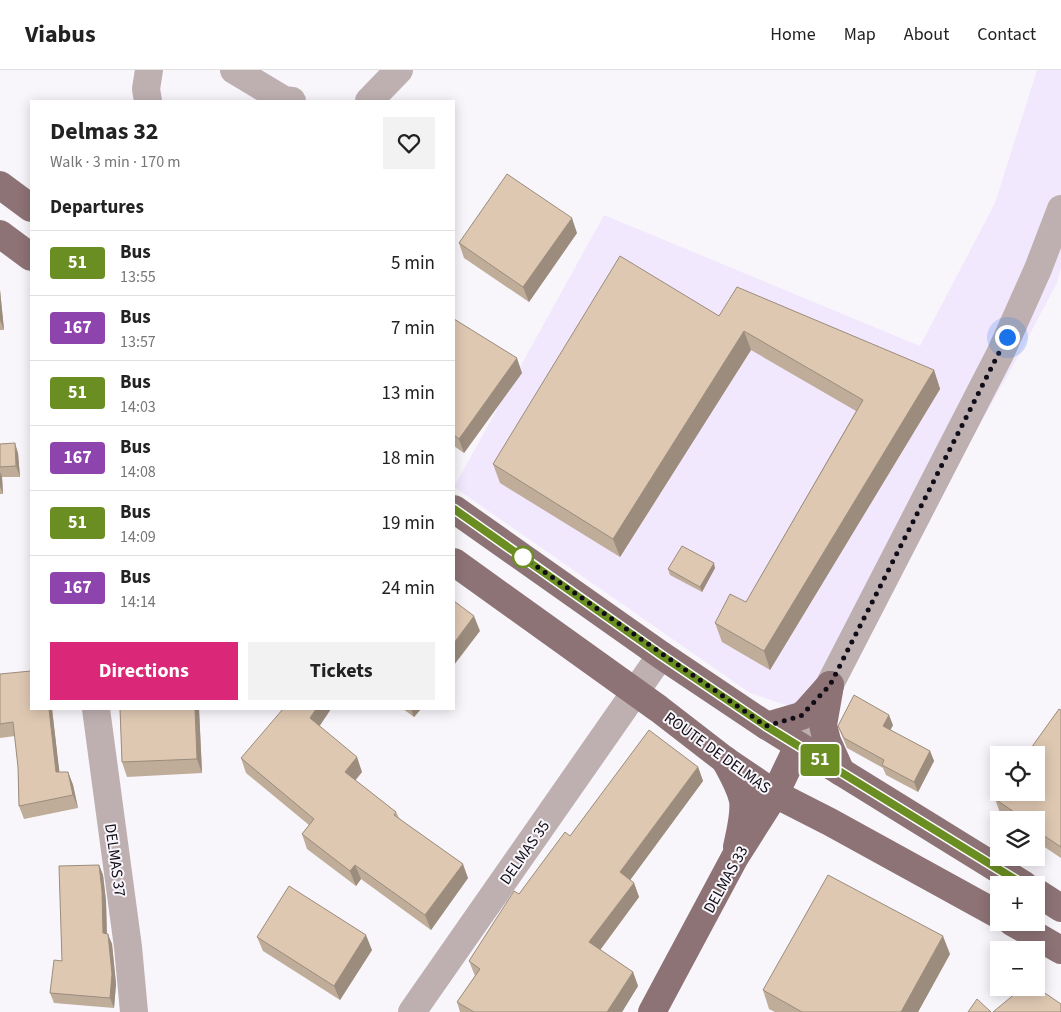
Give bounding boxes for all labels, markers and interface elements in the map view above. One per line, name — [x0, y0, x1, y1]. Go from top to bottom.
text: Viabus — [25, 17, 96, 52]
text: Home — [770, 22, 816, 47]
text: Map — [844, 22, 876, 47]
text: About — [904, 22, 949, 47]
text: Contact — [977, 22, 1036, 47]
text: Delmas 32 — [50, 114, 159, 149]
button: heart — [383, 117, 435, 169]
text: Walk · 3 min · 170 m — [50, 151, 181, 173]
text: Departures — [50, 194, 144, 221]
text: Bus — [120, 239, 151, 266]
text: 51 — [68, 250, 87, 275]
text: 5 min — [391, 250, 435, 277]
text: 13:55 — [120, 266, 156, 288]
text: Bus — [120, 304, 151, 331]
text: 167 — [63, 315, 92, 340]
text: 7 min — [391, 315, 435, 342]
your location — [995, 325, 1020, 350]
text: 13:57 — [120, 331, 156, 353]
text: Bus — [120, 369, 151, 396]
text: 51 — [68, 380, 87, 405]
text: 13 min — [381, 380, 435, 407]
text: 14:03 — [120, 396, 156, 418]
text: Bus — [120, 434, 151, 461]
text: 167 — [63, 445, 92, 470]
text: 18 min — [381, 445, 435, 472]
text: 14:08 — [120, 461, 156, 483]
text: Bus — [120, 499, 151, 526]
text: 51 — [68, 510, 87, 535]
text: 19 min — [381, 510, 435, 537]
text: 14:09 — [120, 526, 156, 548]
unlabelled marker — [512, 546, 534, 568]
text: Bus — [120, 564, 151, 591]
text: 167 — [63, 575, 92, 600]
text: 24 min — [381, 575, 435, 602]
text: 14:14 — [120, 591, 156, 613]
button: Directions — [50, 642, 238, 700]
button: Tickets — [248, 642, 435, 700]
street label: ROUTE DE DELMAS — [660, 707, 775, 799]
line badge: 51 — [798, 744, 842, 776]
map controls — [990, 746, 1045, 996]
button: locate — [990, 746, 1045, 801]
text: 51 — [810, 747, 830, 772]
button: layers — [990, 811, 1045, 866]
street label: DELMAS 35 — [495, 816, 555, 889]
street label: DELMAS 37 — [99, 822, 131, 898]
street label: DELMAS 33 — [698, 842, 753, 917]
button: + — [990, 876, 1045, 931]
button: − — [990, 941, 1045, 996]

